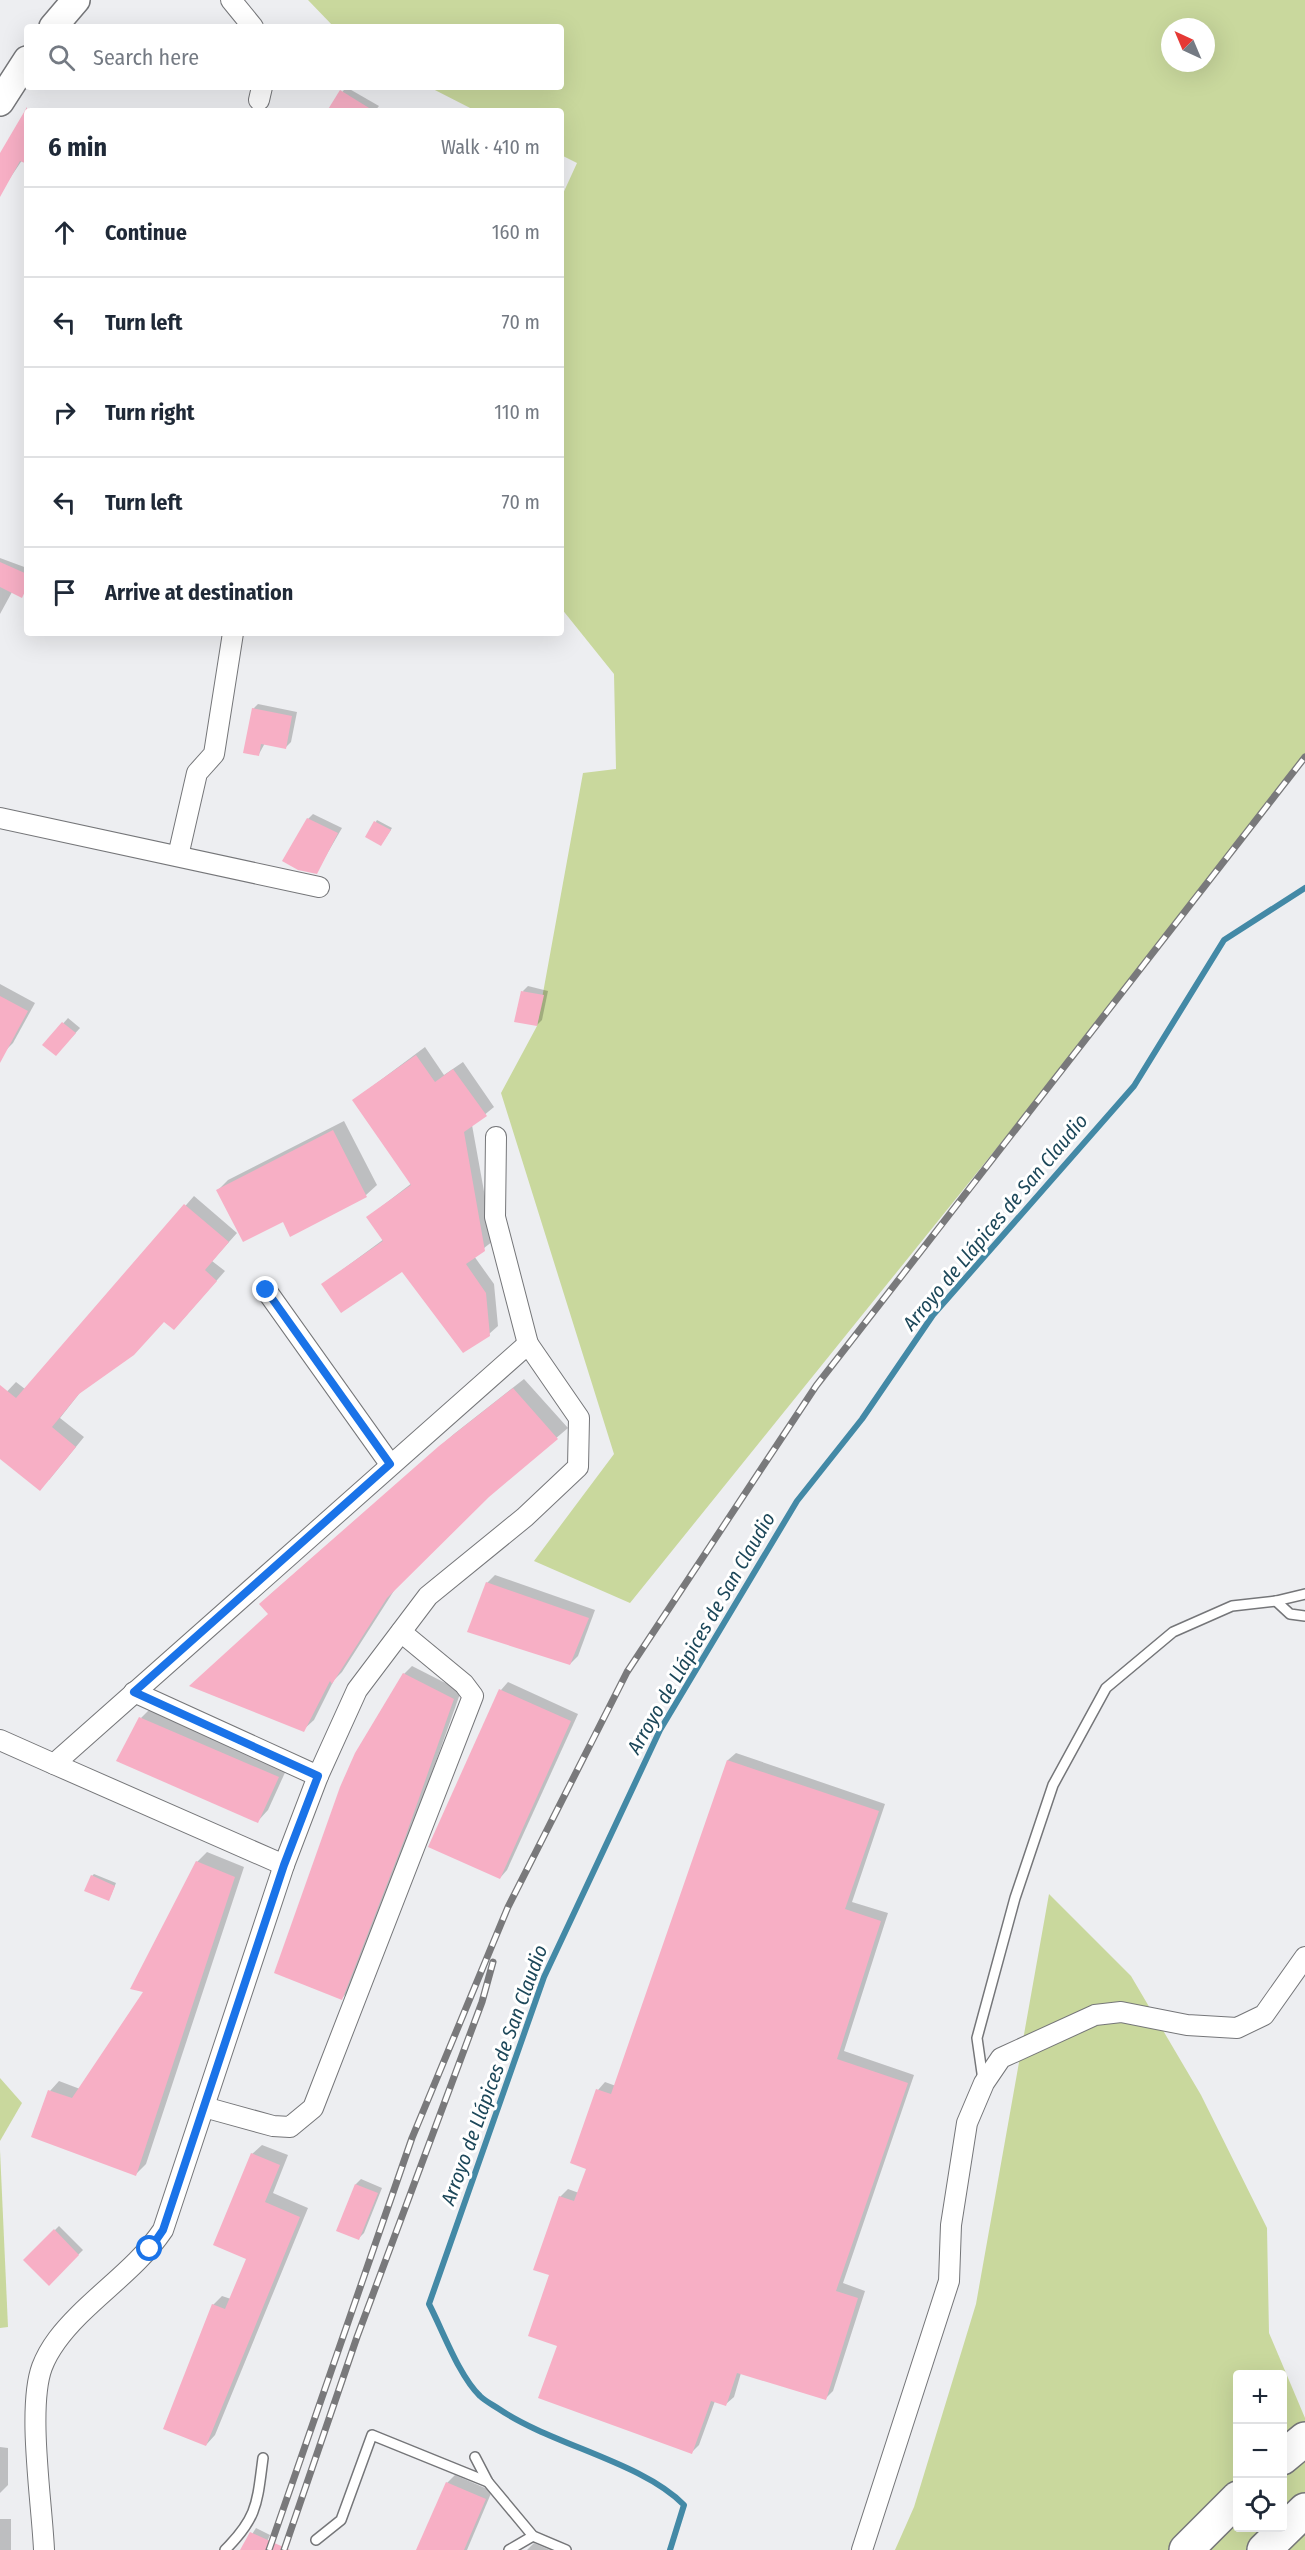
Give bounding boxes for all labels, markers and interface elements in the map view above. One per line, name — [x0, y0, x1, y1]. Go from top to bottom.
north arrow — [1161, 18, 1215, 72]
search box — [24, 24, 564, 90]
icon: search — [45, 41, 78, 74]
text: Search here — [93, 44, 199, 71]
text: 6 min — [48, 132, 107, 163]
text: Walk · 410 m — [441, 135, 540, 159]
icon: ahead — [48, 216, 81, 249]
text: Continue — [105, 219, 187, 246]
text: 160 m — [492, 220, 540, 244]
icon: left — [48, 306, 81, 339]
text: Turn left — [105, 309, 183, 336]
text: 70 m — [502, 310, 540, 334]
icon: right — [48, 396, 81, 429]
text: Turn right — [105, 399, 194, 426]
text: 110 m — [494, 400, 540, 424]
icon: left — [48, 486, 81, 519]
text: Turn left — [105, 489, 183, 516]
text: 70 m — [502, 490, 540, 514]
icon: arrive — [48, 576, 81, 609]
text: Arrive at destination — [105, 579, 293, 606]
water label: Arroyo de Llápices de San Claudio — [897, 1109, 1093, 1336]
route end — [252, 1276, 278, 1302]
water label: Arroyo de Llápices de San Claudio — [621, 1508, 780, 1759]
water label: Arroyo de Llápices de San Claudio — [435, 1942, 552, 2209]
route start — [136, 2235, 162, 2261]
map controls — [1233, 2370, 1287, 2532]
button: + — [1233, 2370, 1287, 2424]
button: − — [1233, 2424, 1287, 2478]
button: locate — [1233, 2478, 1287, 2532]

